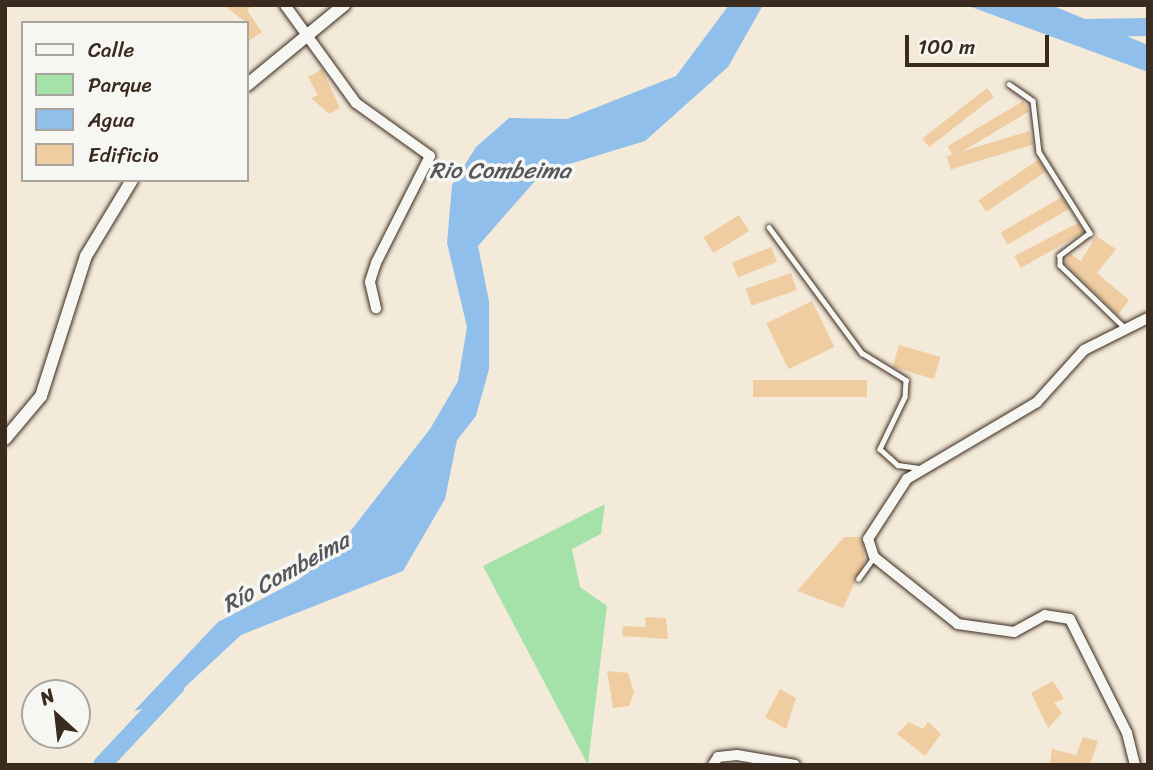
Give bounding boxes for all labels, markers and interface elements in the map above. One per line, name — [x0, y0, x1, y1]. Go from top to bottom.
legend — [21, 21, 248, 182]
scale bar — [908, 21, 1052, 65]
text: 100 m — [918, 28, 975, 66]
text: Calle — [88, 31, 134, 69]
text: Parque — [88, 66, 152, 104]
text: Agua — [88, 101, 134, 139]
text: Edificio — [88, 136, 159, 174]
water label: Rio Combeima — [429, 157, 571, 185]
water label: Río Combeima — [218, 527, 354, 619]
north arrow — [21, 679, 91, 749]
text: N — [34, 679, 60, 714]

